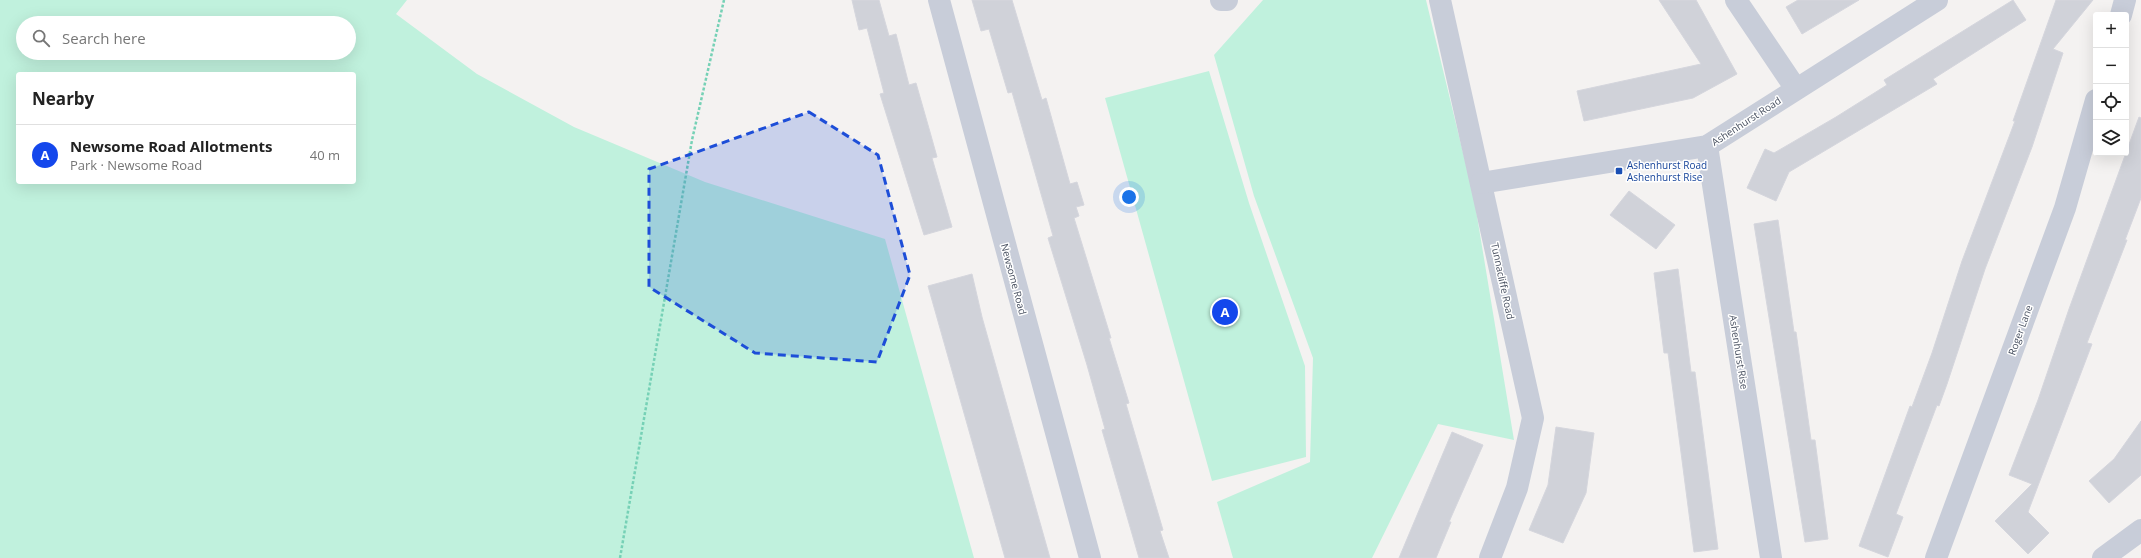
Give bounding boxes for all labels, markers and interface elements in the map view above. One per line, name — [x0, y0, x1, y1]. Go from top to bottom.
map controls — [2093, 12, 2129, 156]
button: + — [2093, 12, 2129, 48]
search box — [16, 16, 356, 60]
icon: search — [30, 27, 52, 49]
text: Search here — [62, 28, 146, 48]
button: − — [2093, 48, 2129, 84]
button: locate — [2093, 84, 2129, 120]
text: Nearby — [32, 87, 94, 110]
street label: Ashenhurst Road — [1709, 93, 1783, 149]
button: layers — [2093, 120, 2129, 156]
text: Newsome Road Allotments — [70, 136, 273, 156]
text: A — [41, 146, 49, 164]
text: 40 m — [310, 146, 340, 164]
text: Park · Newsome Road — [70, 156, 202, 174]
place label: Ashenhurst Road Ashenhurst Rise — [1627, 158, 1707, 184]
marker: Ashenhurst Road Ashenhurst Rise — [1614, 166, 1624, 176]
your location — [1119, 187, 1139, 207]
street label: Tunnacliffe Road — [1488, 241, 1518, 321]
street label: Newsome Road — [998, 242, 1030, 316]
pin: A — [1212, 297, 1238, 327]
street label: Roger Lane — [2004, 303, 2036, 357]
street label: Ashenhurst Rise — [1726, 314, 1752, 391]

